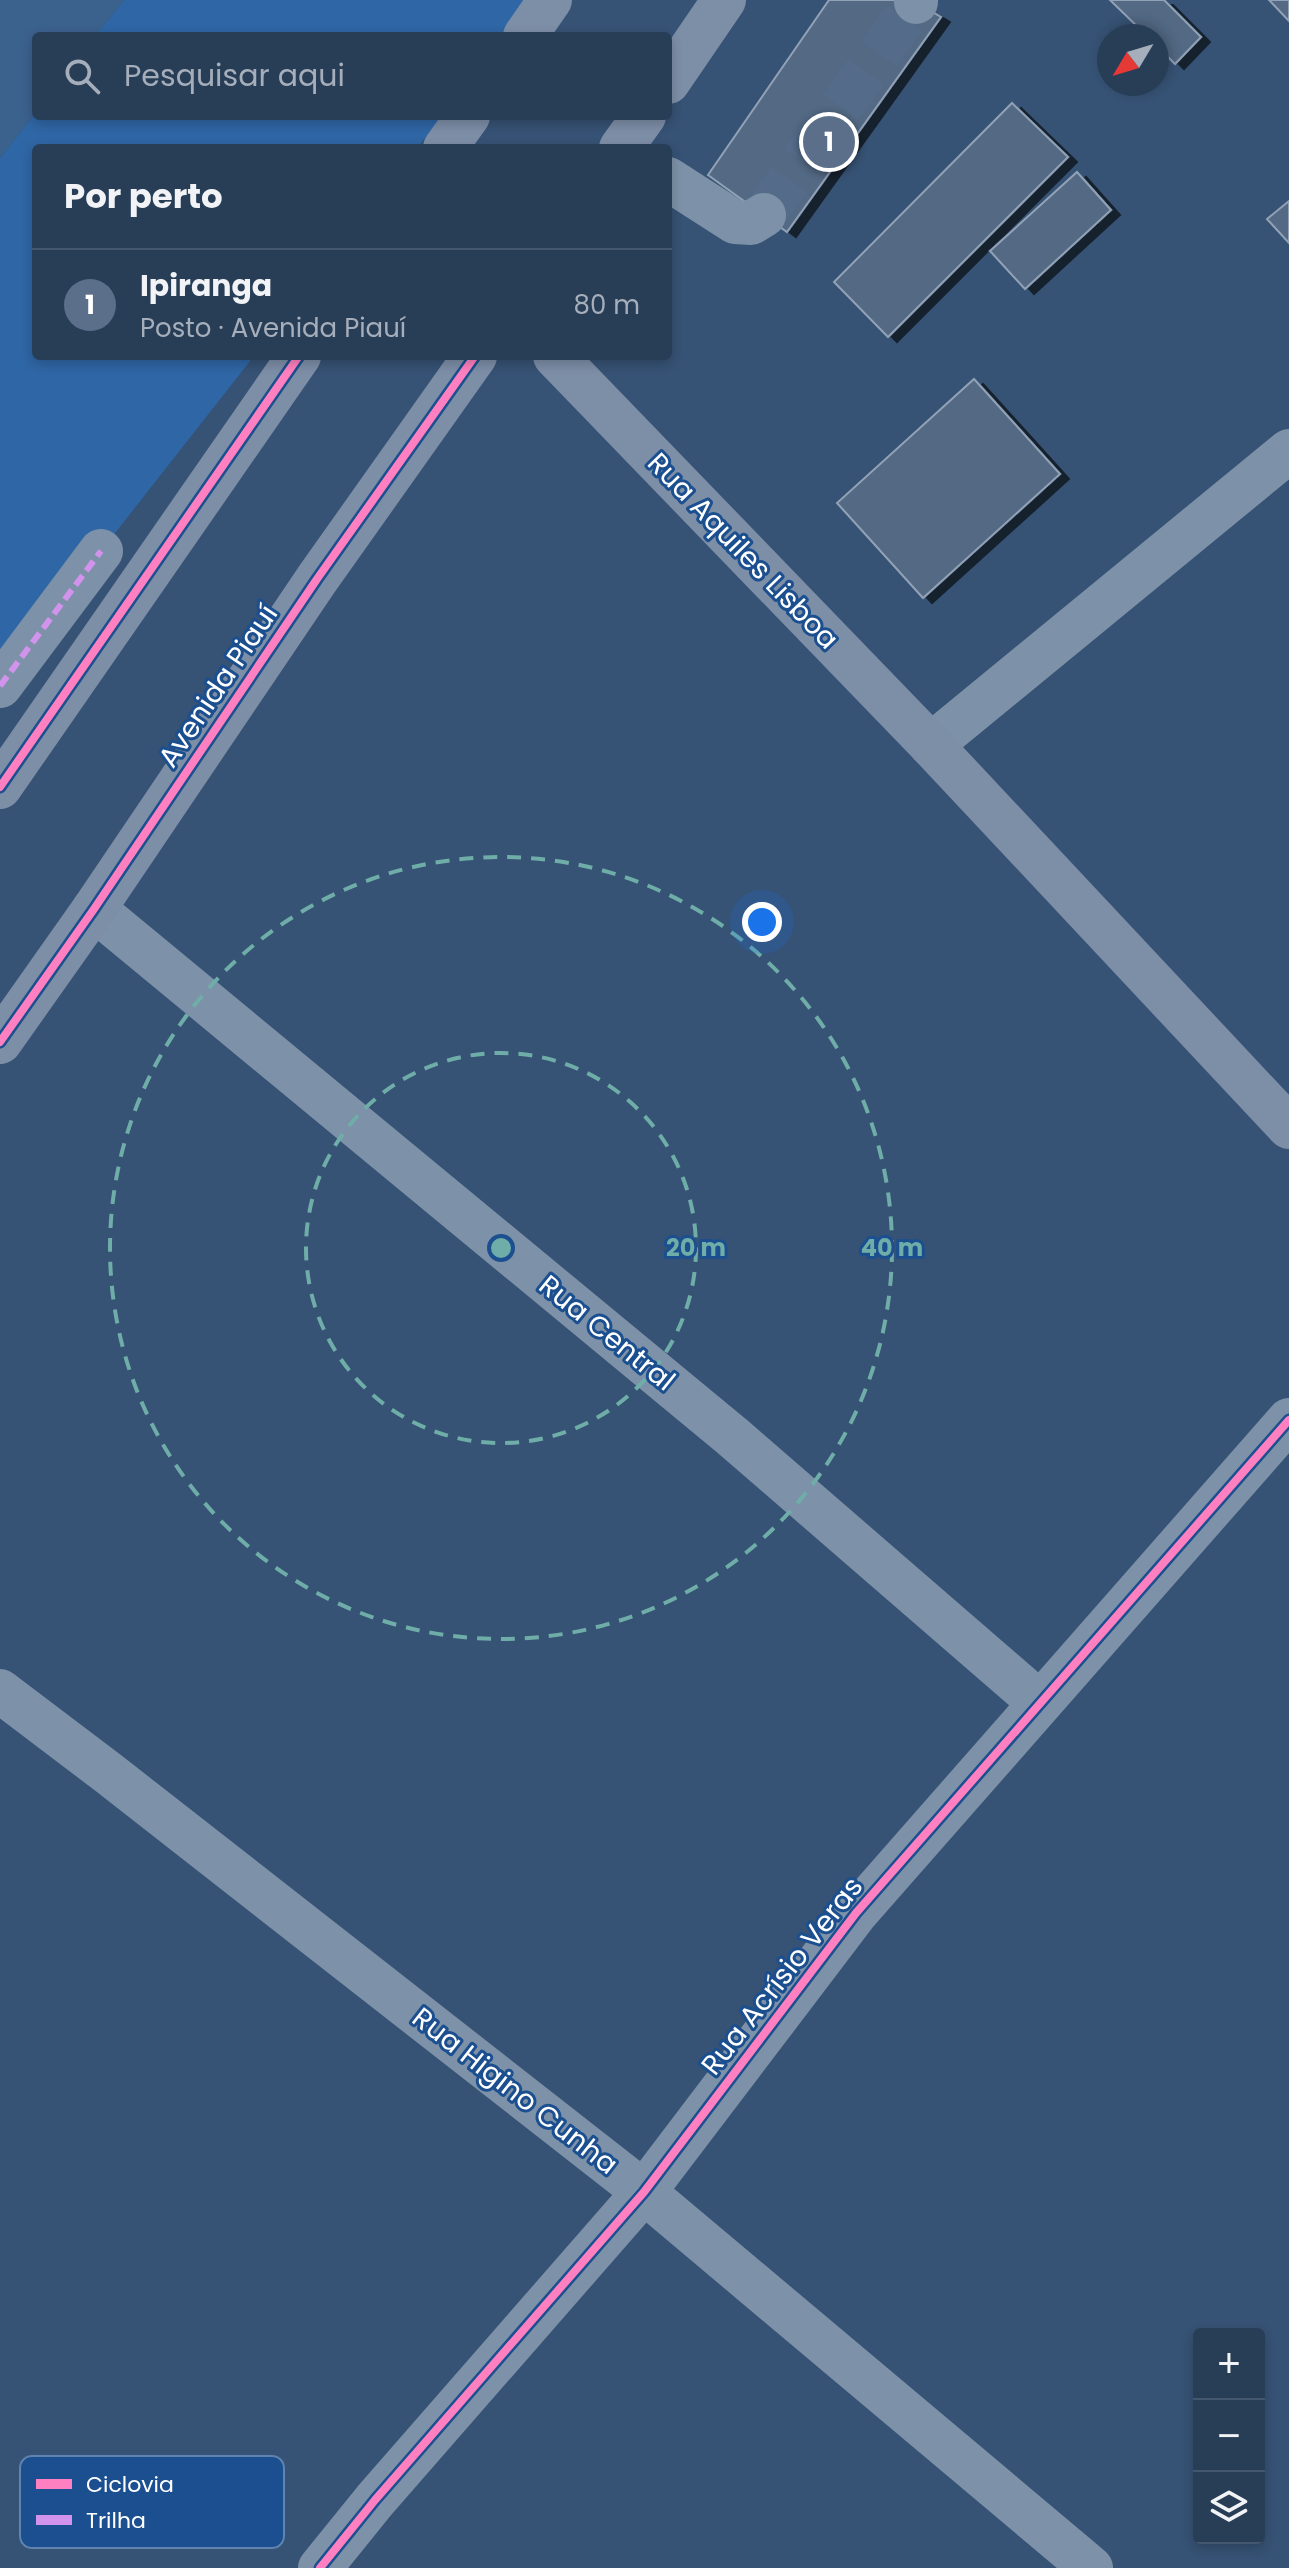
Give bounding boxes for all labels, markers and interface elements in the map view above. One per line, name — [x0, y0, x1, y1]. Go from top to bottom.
north arrow — [1097, 24, 1169, 96]
search box — [32, 32, 672, 120]
icon: search — [60, 54, 104, 98]
text: Pesquisar aqui — [124, 54, 345, 97]
pin: 1 — [803, 112, 855, 172]
text: Por perto — [64, 172, 223, 220]
text: Ipiranga — [140, 264, 272, 307]
text: 1 — [85, 287, 95, 323]
text: 80 m — [574, 287, 640, 323]
text: Posto · Avenida Piauí — [140, 310, 406, 346]
street label: Rua Aquiles Lisboa — [639, 444, 847, 658]
street label: Avenida Piauí — [149, 597, 287, 775]
your location — [742, 902, 782, 942]
text: 20 m — [666, 1231, 726, 1264]
text: 40 m — [861, 1231, 923, 1264]
centre of rings — [487, 1234, 515, 1262]
street label: Rua Central — [531, 1266, 683, 1400]
street label: Rua Acrísio Veras — [692, 1869, 872, 2083]
street label: Rua Higino Cunha — [404, 1998, 626, 2184]
map controls — [1193, 2328, 1265, 2544]
button: + — [1193, 2328, 1265, 2400]
button: − — [1193, 2400, 1265, 2472]
legend — [20, 2456, 284, 2548]
text: Ciclovia — [86, 2469, 174, 2500]
button: layers — [1193, 2472, 1265, 2544]
text: Trilha — [86, 2505, 146, 2536]

